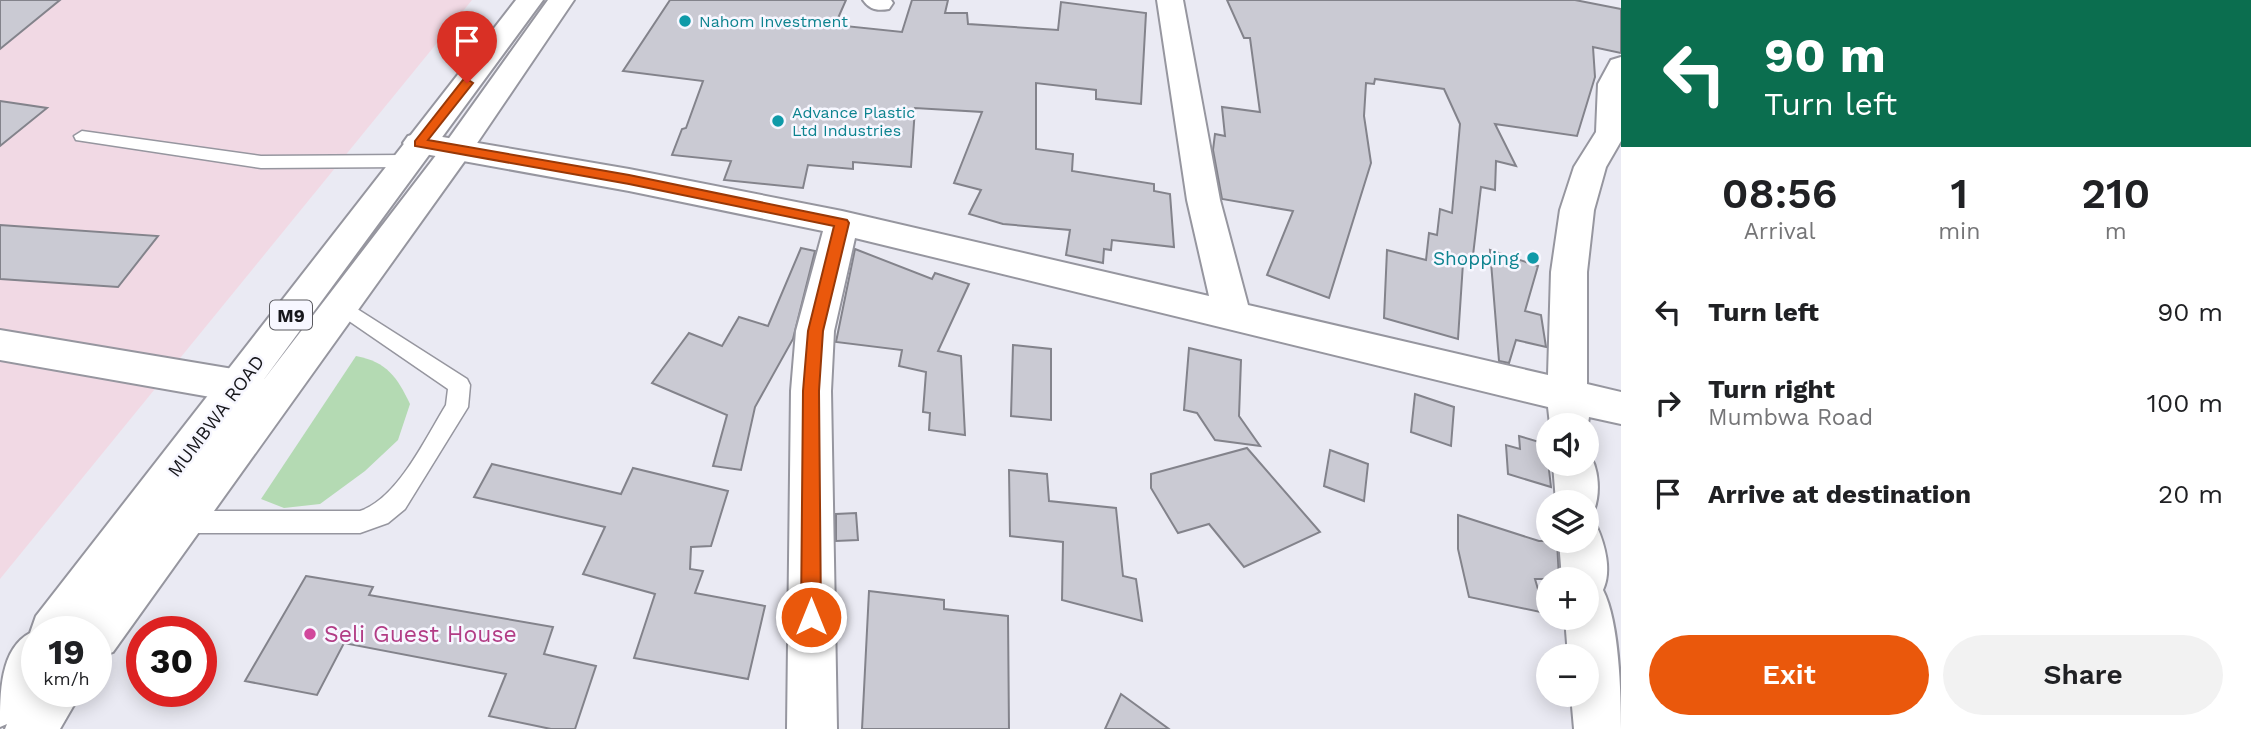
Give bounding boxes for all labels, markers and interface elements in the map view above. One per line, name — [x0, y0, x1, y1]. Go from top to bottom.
pin — [437, 11, 497, 83]
place label: Nahom Investment — [699, 12, 848, 31]
marker: Nahom Investment — [677, 13, 693, 29]
icon: arrive — [448, 22, 486, 60]
text: 90 m — [1764, 26, 1886, 84]
icon: left — [1649, 28, 1740, 119]
text: Turn left — [1764, 85, 1897, 123]
place label: Advance Plastic Ltd Industries — [792, 103, 915, 140]
marker: Advance Plastic Ltd Industries — [770, 113, 786, 129]
text: 08:56 — [1722, 169, 1837, 218]
text: 1 — [1951, 169, 1968, 218]
text: 210 — [2081, 169, 2150, 218]
text: Arrival — [1744, 218, 1815, 245]
text: min — [1938, 218, 1980, 245]
text: m — [2105, 218, 2127, 245]
place label: Shopping — [1433, 247, 1520, 270]
marker: Shopping — [1525, 250, 1541, 266]
icon: left — [1649, 293, 1687, 331]
text: Turn left — [1708, 297, 1819, 327]
text: 90 m — [2157, 297, 2223, 327]
road number: M9 — [270, 300, 312, 330]
street label: MUMBWA ROAD — [163, 351, 269, 481]
text: Turn right — [1708, 374, 1835, 404]
icon: right — [1649, 384, 1687, 422]
text: 100 m — [2147, 388, 2223, 418]
text: Mumbwa Road — [1708, 404, 1873, 431]
map controls — [1536, 413, 1599, 707]
button: sound — [1536, 413, 1599, 476]
icon: arrive — [1649, 475, 1687, 513]
text: Arrive at destination — [1708, 479, 1971, 509]
text: 20 m — [2158, 479, 2223, 509]
button: layers — [1536, 490, 1599, 553]
button: + — [1536, 567, 1599, 630]
position arrow — [774, 580, 848, 654]
speed limit sign: 30 — [126, 616, 217, 707]
place label: Seli Guest House — [324, 621, 517, 648]
marker: Seli Guest House — [302, 626, 318, 642]
text: 19 — [48, 631, 85, 673]
button: Exit — [1649, 635, 1929, 715]
button: Share — [1943, 635, 2223, 715]
button: − — [1536, 644, 1599, 707]
text: km/h — [43, 668, 90, 689]

